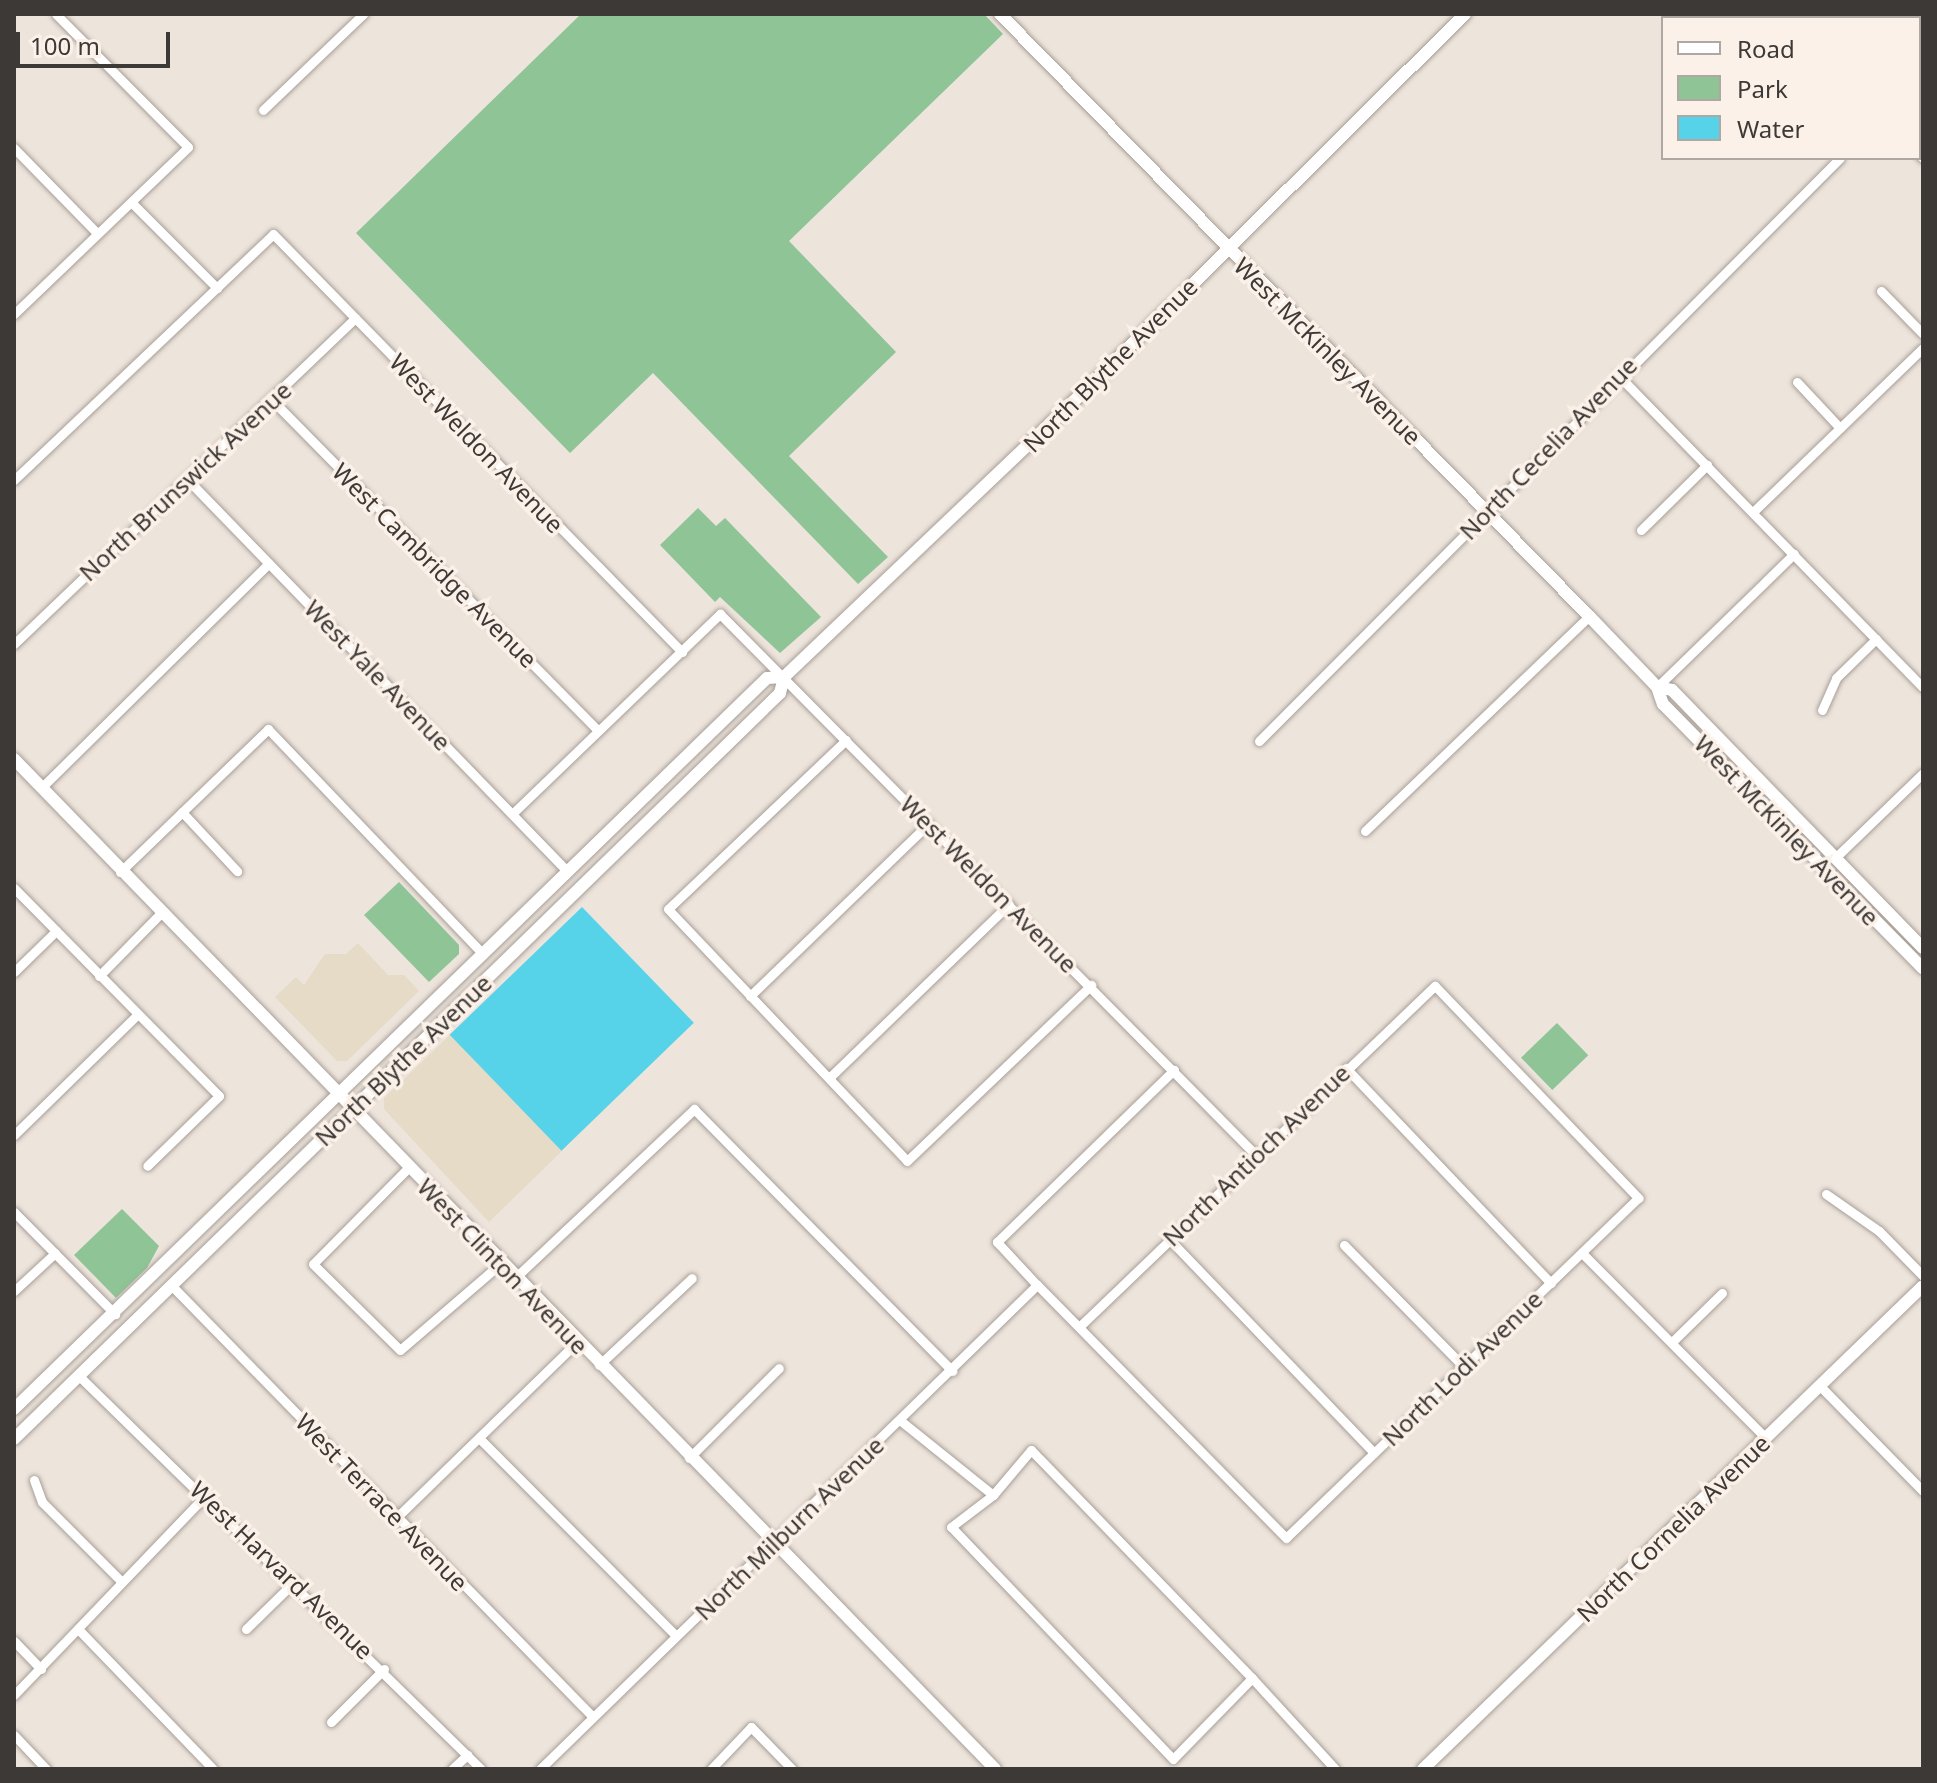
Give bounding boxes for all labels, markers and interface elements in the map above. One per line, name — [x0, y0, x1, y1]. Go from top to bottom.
scale bar — [20, 16, 174, 66]
legend — [1661, 16, 1921, 160]
text: 100 m — [30, 29, 100, 62]
text: Road — [1737, 32, 1795, 65]
text: Park — [1737, 72, 1788, 105]
text: Water — [1737, 112, 1804, 145]
street label: West McKinley Avenue — [1228, 251, 1428, 451]
street label: North Blythe Avenue — [1017, 272, 1203, 458]
street label: West Weldon Avenue — [384, 347, 570, 539]
street label: North Cecelia Avenue — [1453, 351, 1643, 545]
street label: North Brunswick Avenue — [73, 375, 297, 587]
street label: West Cambridge Avenue — [327, 457, 543, 673]
street label: West Yale Avenue — [299, 594, 457, 756]
street label: West McKinley Avenue — [1689, 729, 1885, 931]
street label: West Weldon Avenue — [895, 790, 1083, 978]
street label: North Blythe Avenue — [309, 968, 497, 1152]
street label: North Antioch Avenue — [1157, 1058, 1355, 1252]
street label: West Clinton Avenue — [412, 1172, 594, 1360]
street label: North Lodi Avenue — [1376, 1284, 1548, 1452]
street label: West Terrace Avenue — [290, 1407, 474, 1597]
street label: North Cornelia Avenue — [1571, 1428, 1775, 1628]
street label: North Milburn Avenue — [689, 1430, 889, 1626]
street label: West Harvard Avenue — [184, 1475, 380, 1665]

